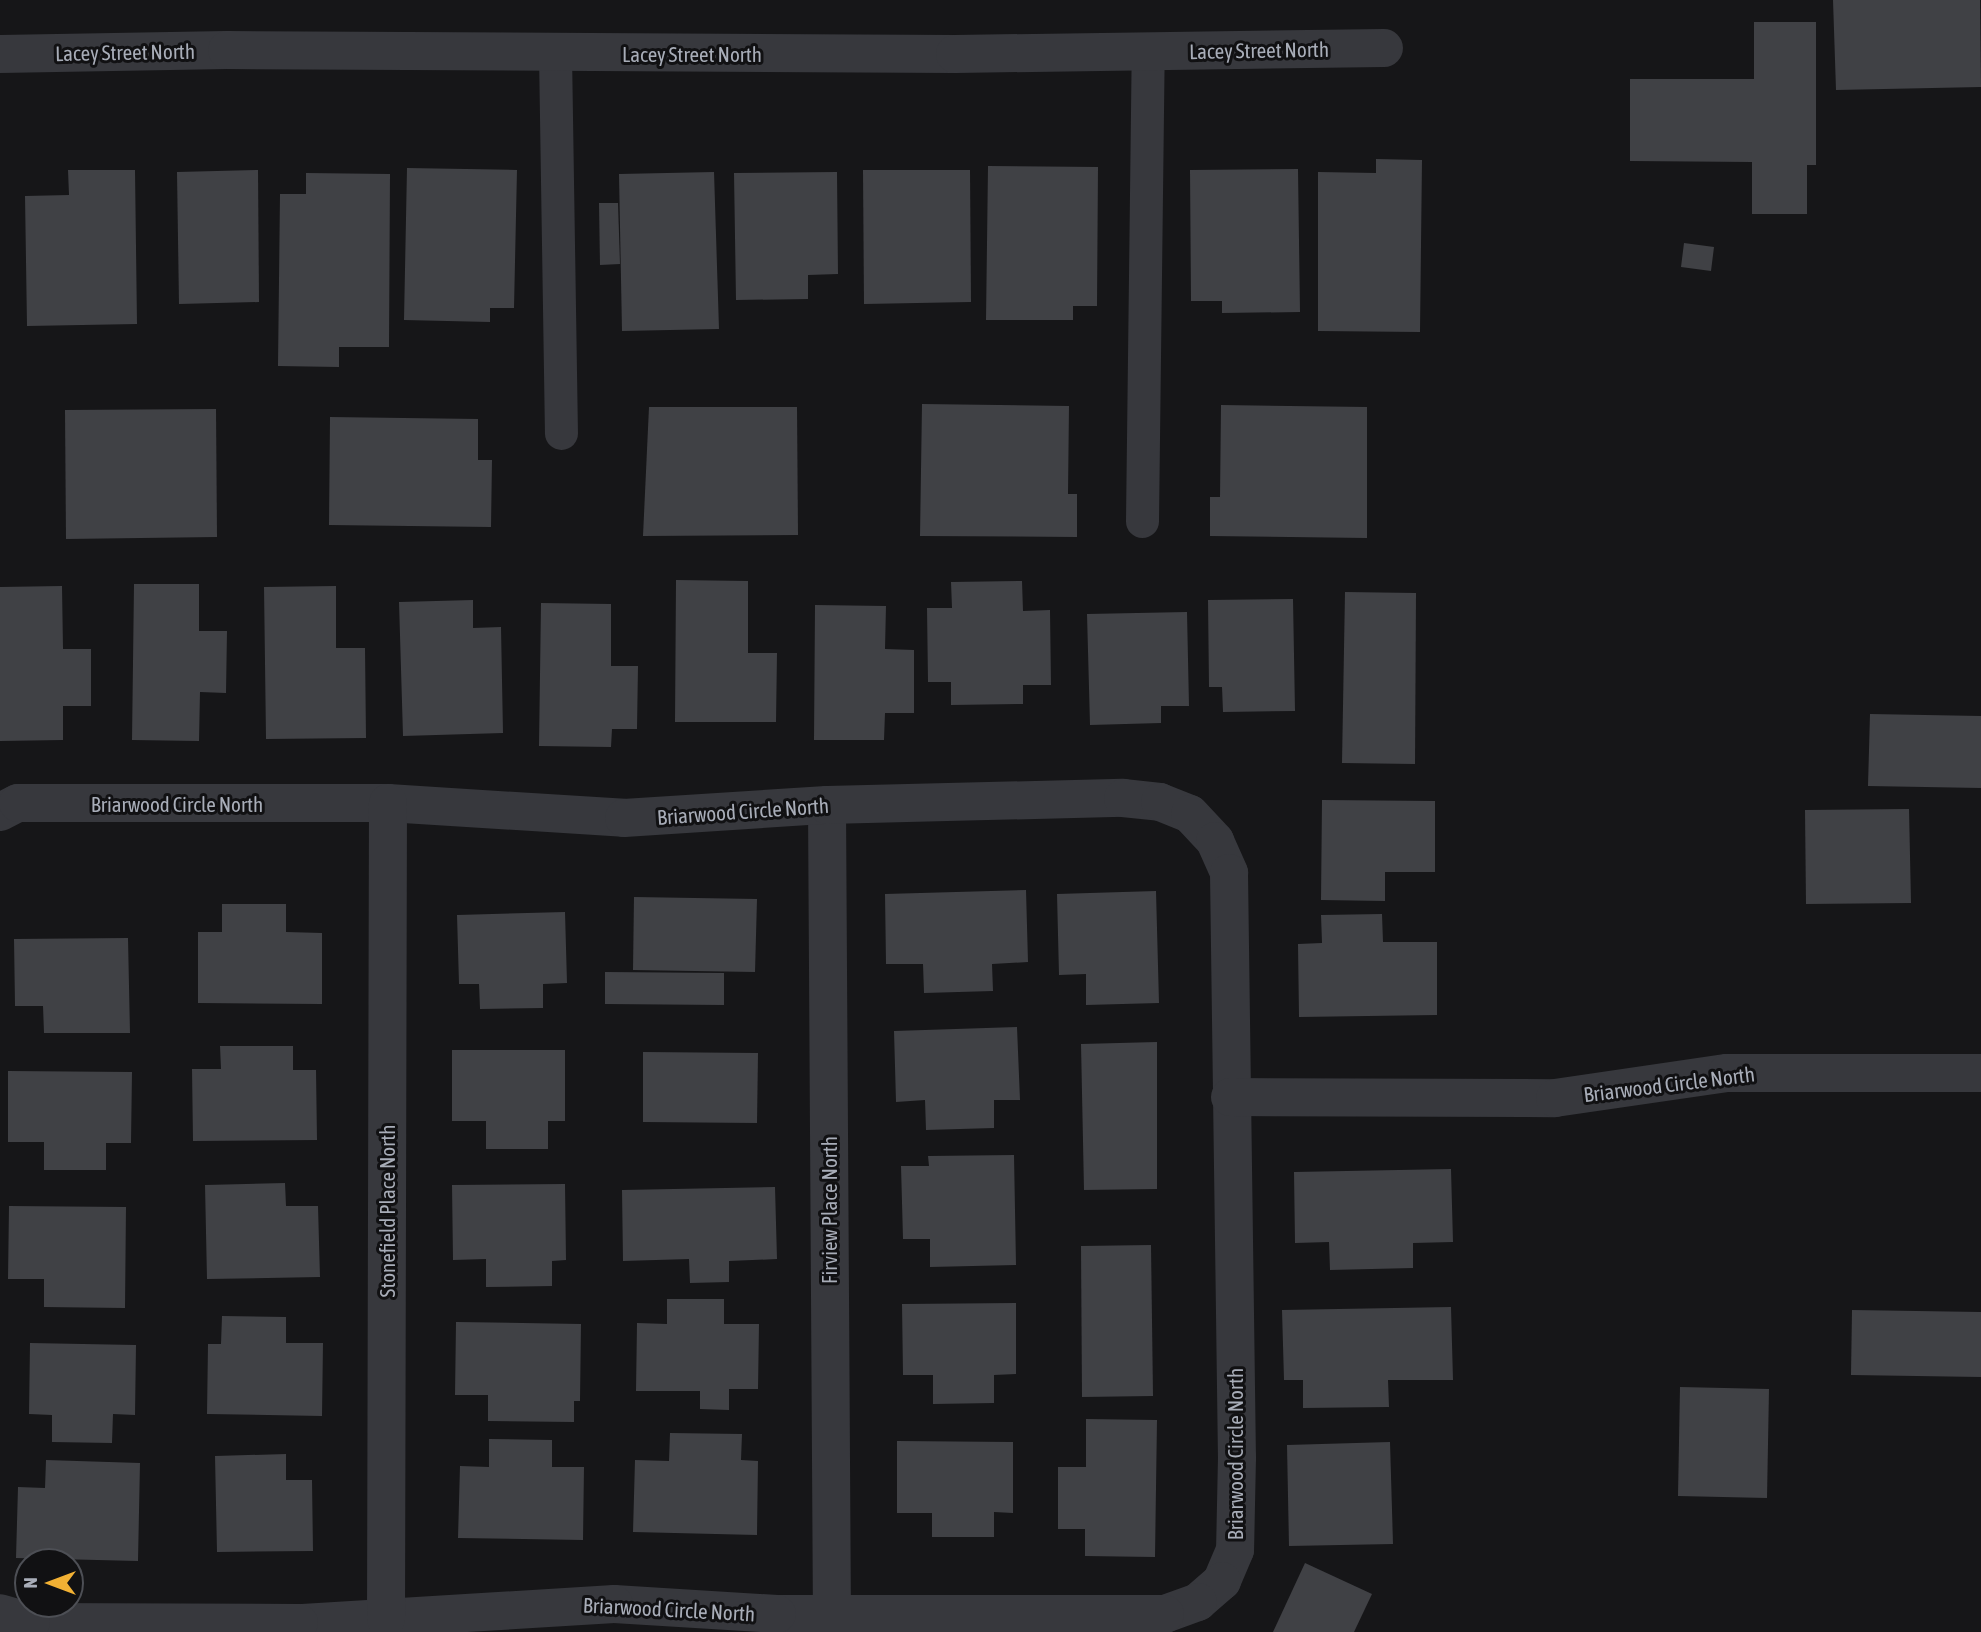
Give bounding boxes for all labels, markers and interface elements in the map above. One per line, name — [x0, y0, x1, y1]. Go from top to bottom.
street label: Lacey Street North — [1189, 36, 1329, 64]
street label: Lacey Street North — [55, 38, 195, 66]
street label: Lacey Street North — [622, 41, 762, 67]
street label: Briarwood Circle North — [91, 791, 263, 817]
street label: Briarwood Circle North — [656, 792, 830, 830]
street label: Briarwood Circle North — [1582, 1061, 1756, 1107]
street label: Stonefield Place North — [374, 1125, 400, 1297]
street label: Firview Place North — [816, 1136, 842, 1284]
street label: Briarwood Circle North — [1222, 1368, 1248, 1540]
north arrow — [14, 1548, 84, 1618]
text: N — [19, 1577, 41, 1589]
street label: Briarwood Circle North — [582, 1592, 756, 1626]

